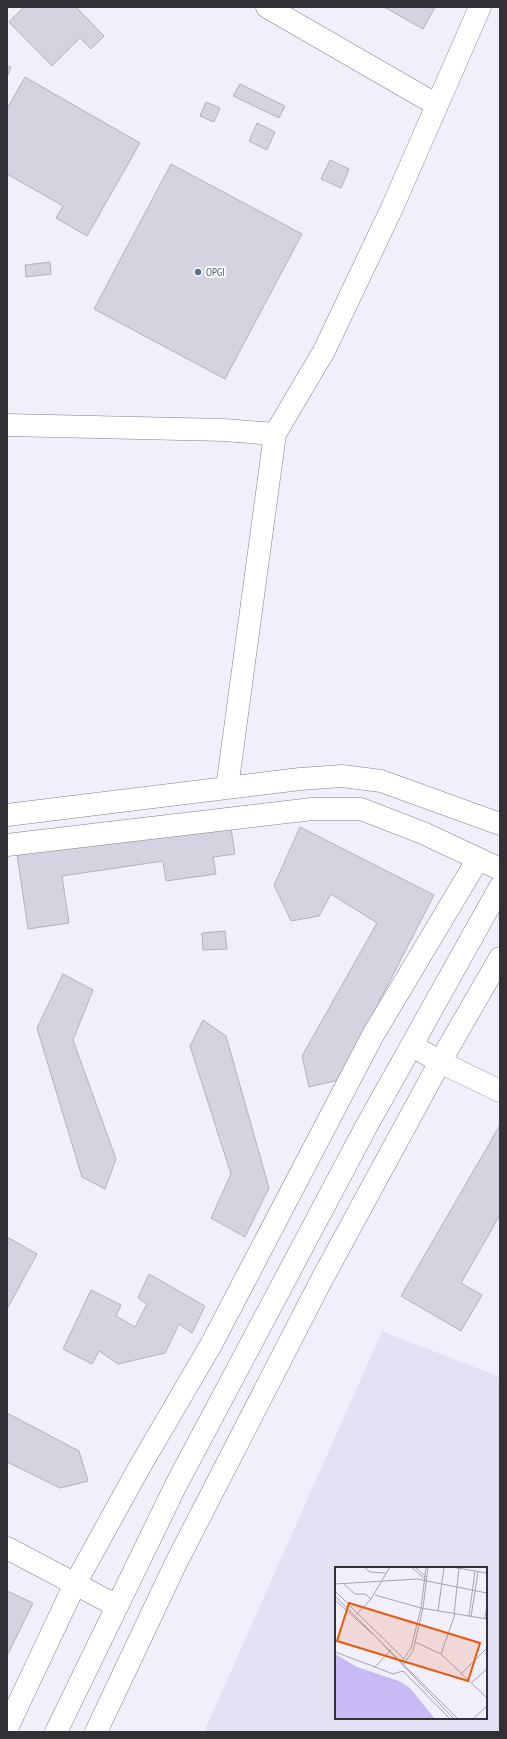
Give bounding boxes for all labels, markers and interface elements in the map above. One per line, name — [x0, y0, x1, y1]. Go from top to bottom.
place label: OPGI — [206, 265, 225, 279]
marker: OPGI — [193, 267, 203, 277]
inset map — [335, 1567, 487, 1719]

